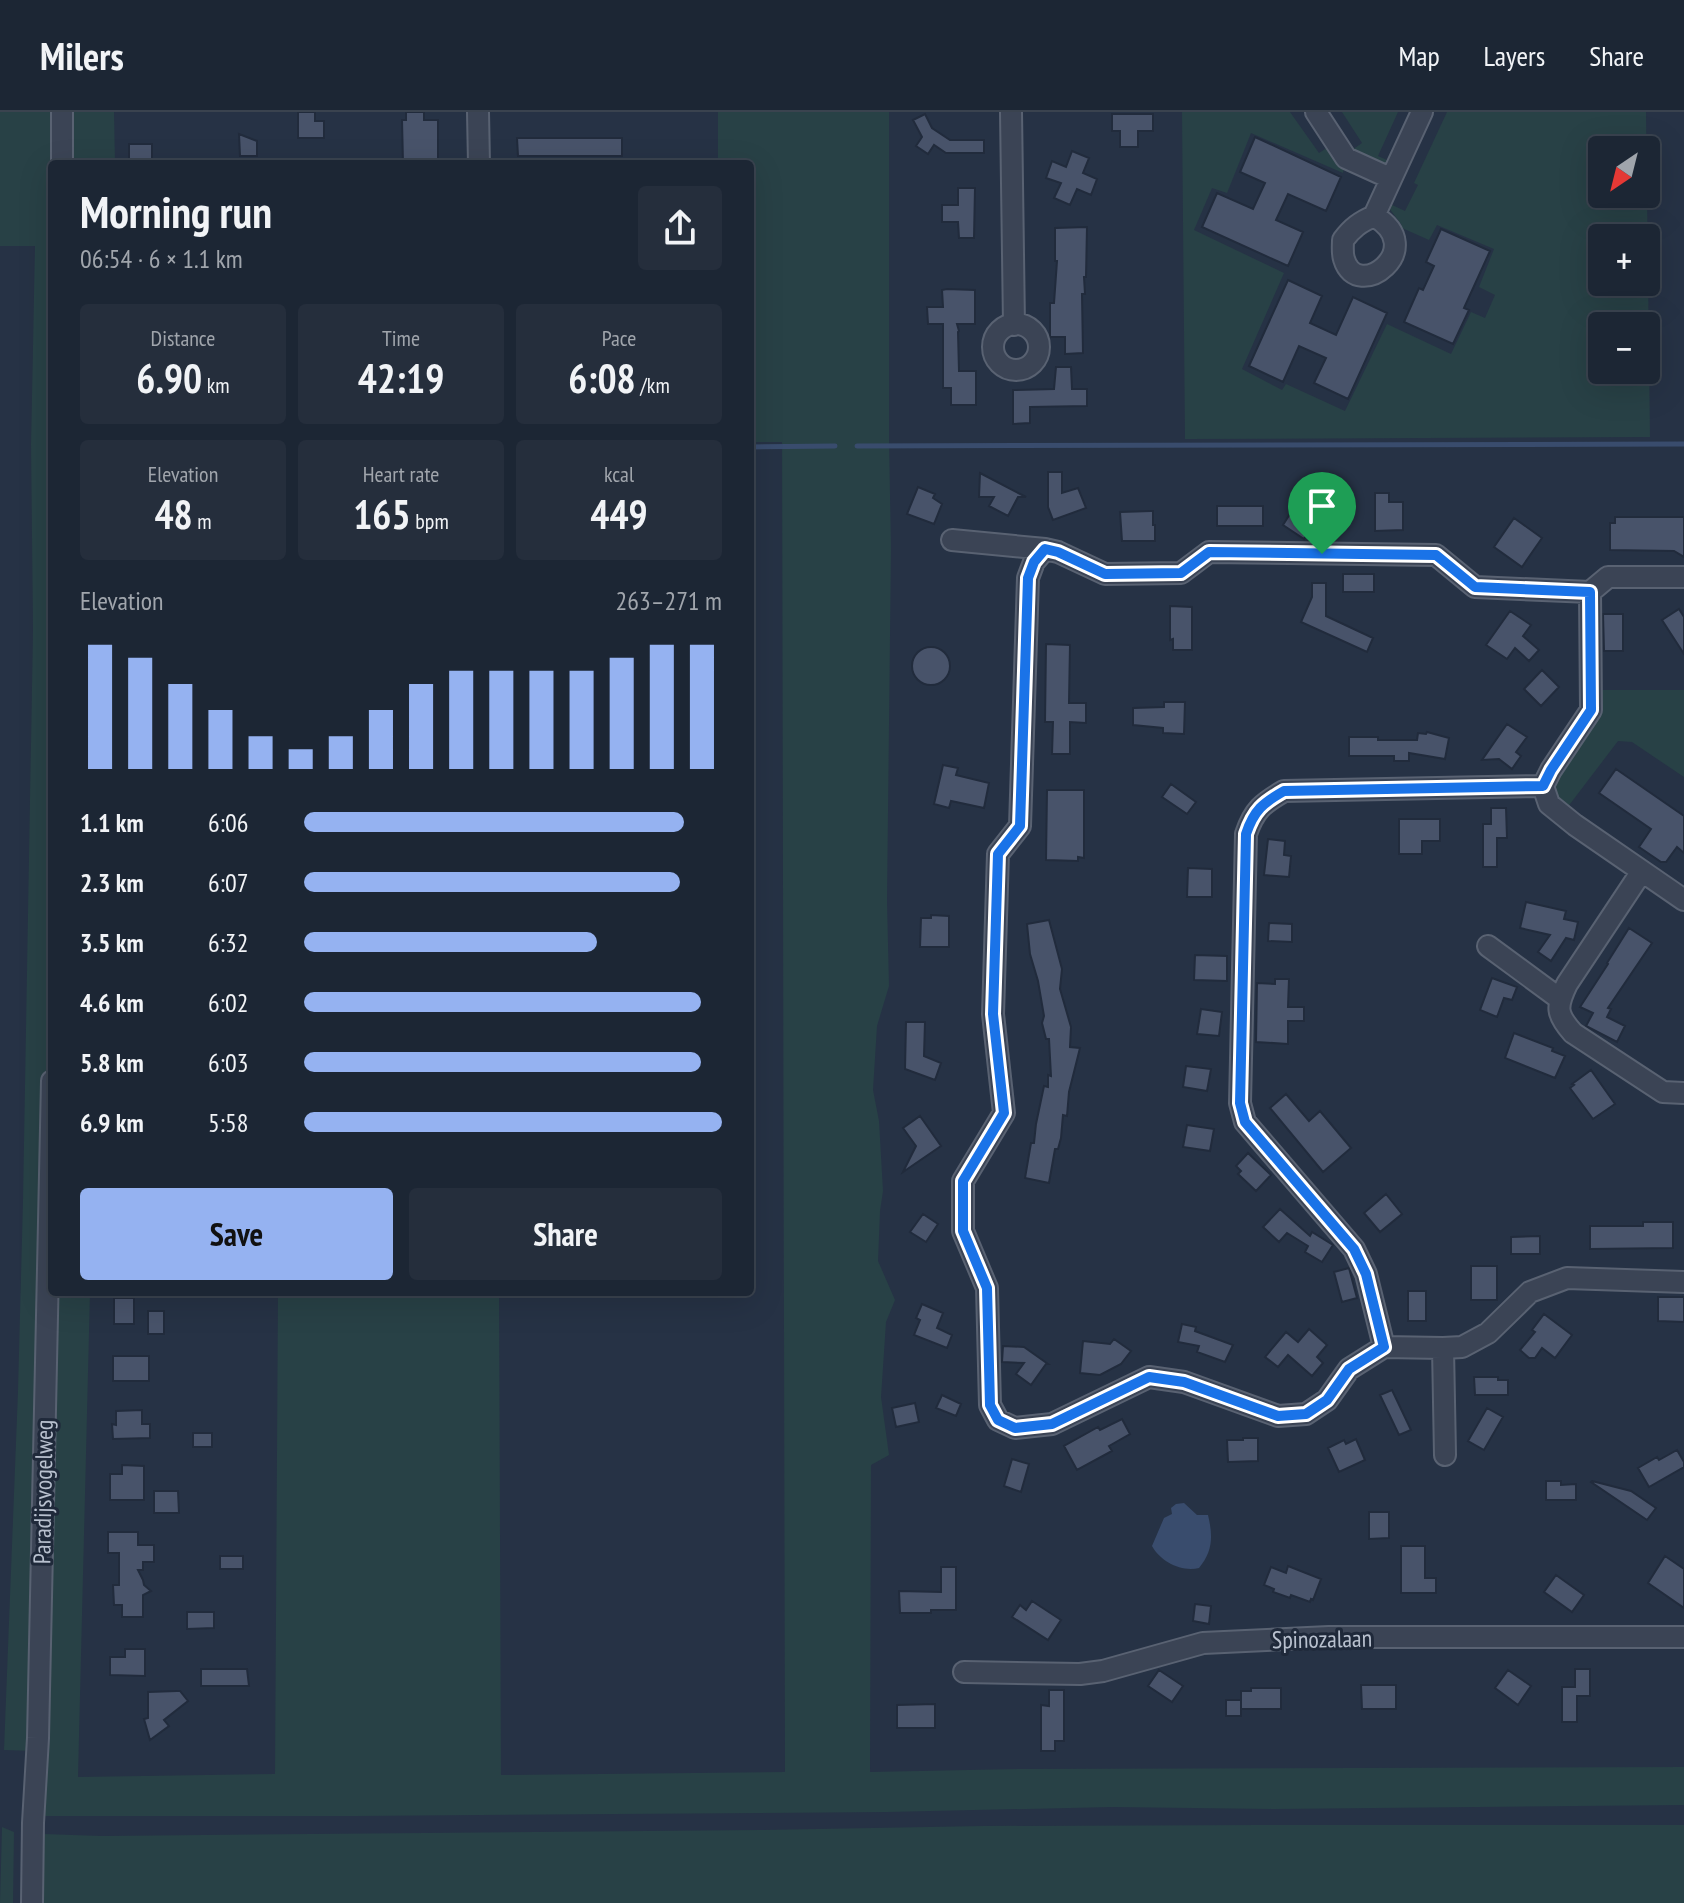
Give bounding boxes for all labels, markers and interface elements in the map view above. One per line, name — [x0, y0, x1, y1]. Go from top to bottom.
text: Milers — [40, 31, 124, 80]
text: Map — [1398, 37, 1440, 74]
text: Layers — [1484, 37, 1545, 74]
text: Share — [1589, 37, 1644, 74]
north arrow — [1588, 136, 1660, 208]
map controls — [1588, 136, 1660, 384]
text: Morning run — [80, 183, 272, 240]
button: share — [638, 186, 722, 270]
button: + — [1588, 224, 1660, 296]
text: 06:54 · 6 × 1.1 km — [80, 242, 243, 275]
button: − — [1588, 312, 1660, 384]
text: Distance — [151, 324, 215, 352]
text: Time — [382, 324, 420, 352]
text: Pace — [602, 324, 636, 352]
text: 6.90 — [136, 352, 202, 404]
text: 42:19 — [358, 352, 444, 404]
text: 6:08 — [568, 352, 636, 404]
text: km — [202, 371, 230, 399]
text: /km — [636, 371, 670, 399]
text: Elevation — [148, 460, 218, 488]
text: Heart rate — [363, 460, 439, 488]
text: kcal — [604, 460, 634, 488]
pin — [1288, 472, 1356, 554]
icon: arrive — [1300, 484, 1344, 528]
text: 48 — [154, 488, 193, 540]
text: 165 — [353, 488, 411, 540]
text: 449 — [590, 488, 648, 540]
text: m — [193, 507, 212, 535]
text: bpm — [411, 507, 449, 535]
text: Elevation — [80, 584, 163, 617]
text: 263–271 m — [616, 584, 722, 617]
text: 1.1 km — [80, 806, 144, 839]
text: 6:06 — [208, 806, 248, 839]
text: 2.3 km — [80, 866, 144, 899]
text: 6:07 — [208, 866, 248, 899]
text: 3.5 km — [80, 926, 144, 959]
text: 6:32 — [208, 926, 248, 959]
text: 4.6 km — [80, 986, 144, 1019]
text: 6:02 — [208, 986, 248, 1019]
text: 5.8 km — [80, 1046, 144, 1079]
text: 6:03 — [208, 1046, 248, 1079]
text: 6.9 km — [80, 1106, 144, 1139]
text: 5:58 — [208, 1106, 248, 1139]
button: Save — [80, 1188, 393, 1280]
button: Share — [409, 1188, 722, 1280]
street label: Paradijsvogelweg — [26, 1420, 60, 1564]
street label: Spinozalaan — [1272, 1623, 1372, 1655]

